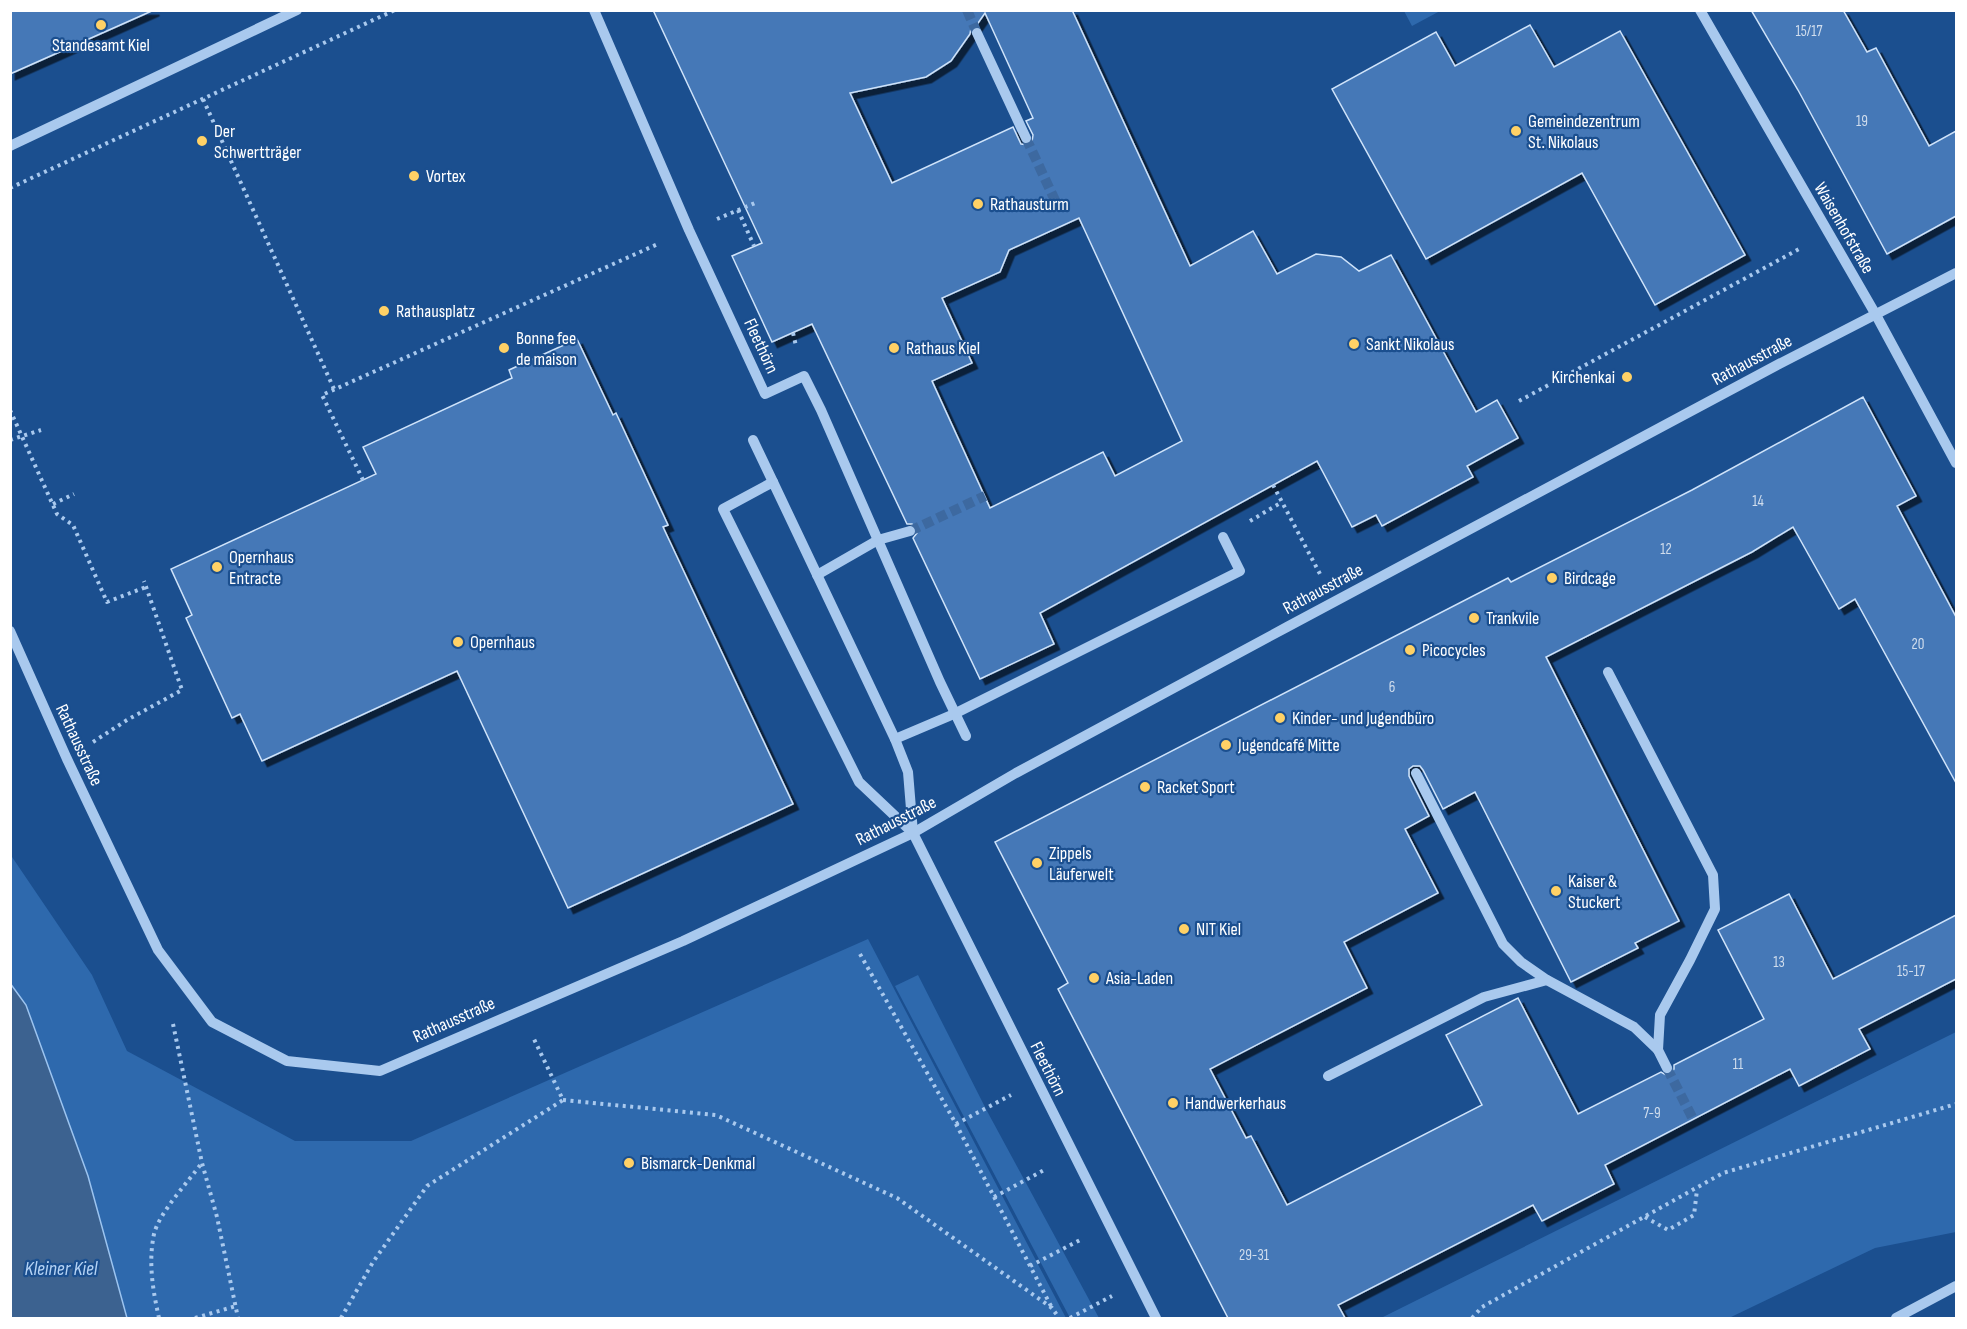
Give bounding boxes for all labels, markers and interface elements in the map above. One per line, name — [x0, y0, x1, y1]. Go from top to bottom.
marker: Standesamt Kiel — [94, 18, 108, 32]
house number: 15/17 — [1796, 22, 1822, 41]
place label: Standesamt Kiel — [52, 35, 150, 56]
place label: Gemeindezentrum St. Nikolaus — [1528, 111, 1640, 153]
house number: 19 — [1856, 112, 1868, 131]
place label: Der Schwertträger — [214, 121, 302, 163]
marker: Gemeindezentrum St. Nikolaus — [1509, 124, 1523, 138]
marker: Der Schwertträger — [195, 134, 209, 148]
place label: Vortex — [426, 166, 466, 187]
marker: Vortex — [407, 169, 421, 183]
street label: Waisenhofstraße — [1809, 179, 1879, 277]
place label: Rathausturm — [990, 194, 1069, 215]
marker: Rathausturm — [971, 197, 985, 211]
place label: Rathausplatz — [396, 301, 475, 322]
marker: Rathausplatz — [377, 304, 391, 318]
street label: Fleethörn — [739, 315, 783, 377]
place label: Bonne fee de maison — [516, 328, 577, 370]
street label: Rathausstraße — [1708, 330, 1796, 390]
place label: Sankt Nikolaus — [1366, 334, 1454, 355]
marker: Sankt Nikolaus — [1347, 337, 1361, 351]
place label: Rathaus Kiel — [906, 338, 980, 359]
marker: Bonne fee de maison — [497, 341, 511, 355]
marker: Rathaus Kiel — [887, 341, 901, 355]
place label: Kirchenkai — [1552, 367, 1615, 388]
marker: Kirchenkai — [1620, 370, 1634, 384]
house number: 14 — [1752, 492, 1764, 511]
house number: 12 — [1660, 540, 1672, 559]
place label: Opernhaus Entracte — [229, 547, 294, 589]
street label: Rathausstraße — [1279, 559, 1367, 619]
marker: Opernhaus Entracte — [210, 560, 224, 574]
place label: Birdcage — [1564, 568, 1616, 589]
marker: Birdcage — [1545, 571, 1559, 585]
place label: Trankvile — [1486, 608, 1539, 629]
marker: Trankvile — [1467, 611, 1481, 625]
place label: Opernhaus — [470, 632, 535, 653]
marker: Opernhaus — [451, 635, 465, 649]
house number: 20 — [1912, 635, 1924, 654]
place label: Picocycles — [1422, 640, 1486, 661]
marker: Picocycles — [1403, 643, 1417, 657]
house number: 6 — [1389, 678, 1395, 697]
street label: Rathausstraße — [51, 701, 107, 789]
place label: Kinder- und Jugendbüro — [1292, 708, 1434, 729]
marker: Kinder- und Jugendbüro — [1273, 711, 1287, 725]
place label: Jugendcafé Mitte — [1237, 735, 1340, 756]
marker: Jugendcafé Mitte — [1219, 738, 1233, 752]
place label: Racket Sport — [1157, 777, 1235, 798]
marker: Racket Sport — [1138, 780, 1152, 794]
street label: Rathausstraße — [852, 792, 940, 850]
place label: Zippels Läuferwelt — [1049, 843, 1114, 885]
marker: Zippels Läuferwelt — [1030, 856, 1044, 870]
place label: Kaiser & Stuckert — [1568, 871, 1621, 913]
marker: Kaiser & Stuckert — [1549, 884, 1563, 898]
place label: NIT Kiel — [1196, 919, 1241, 940]
marker: NIT Kiel — [1177, 922, 1191, 936]
house number: 13 — [1773, 953, 1785, 972]
house number: 15-17 — [1897, 962, 1925, 981]
place label: Asia-Laden — [1105, 968, 1173, 989]
marker: Asia-Laden — [1087, 971, 1101, 985]
street label: Rathausstraße — [410, 993, 498, 1047]
street label: Fleethörn — [1025, 1038, 1071, 1100]
house number: 11 — [1733, 1055, 1744, 1074]
place label: Handwerkerhaus — [1185, 1093, 1286, 1114]
marker: Handwerkerhaus — [1166, 1096, 1180, 1110]
house number: 7-9 — [1643, 1104, 1661, 1123]
place label: Bismarck-Denkmal — [641, 1153, 755, 1174]
marker: Bismarck-Denkmal — [622, 1156, 636, 1170]
house number: 29-31 — [1239, 1246, 1270, 1265]
water label: Kleiner Kiel — [25, 1257, 99, 1281]

